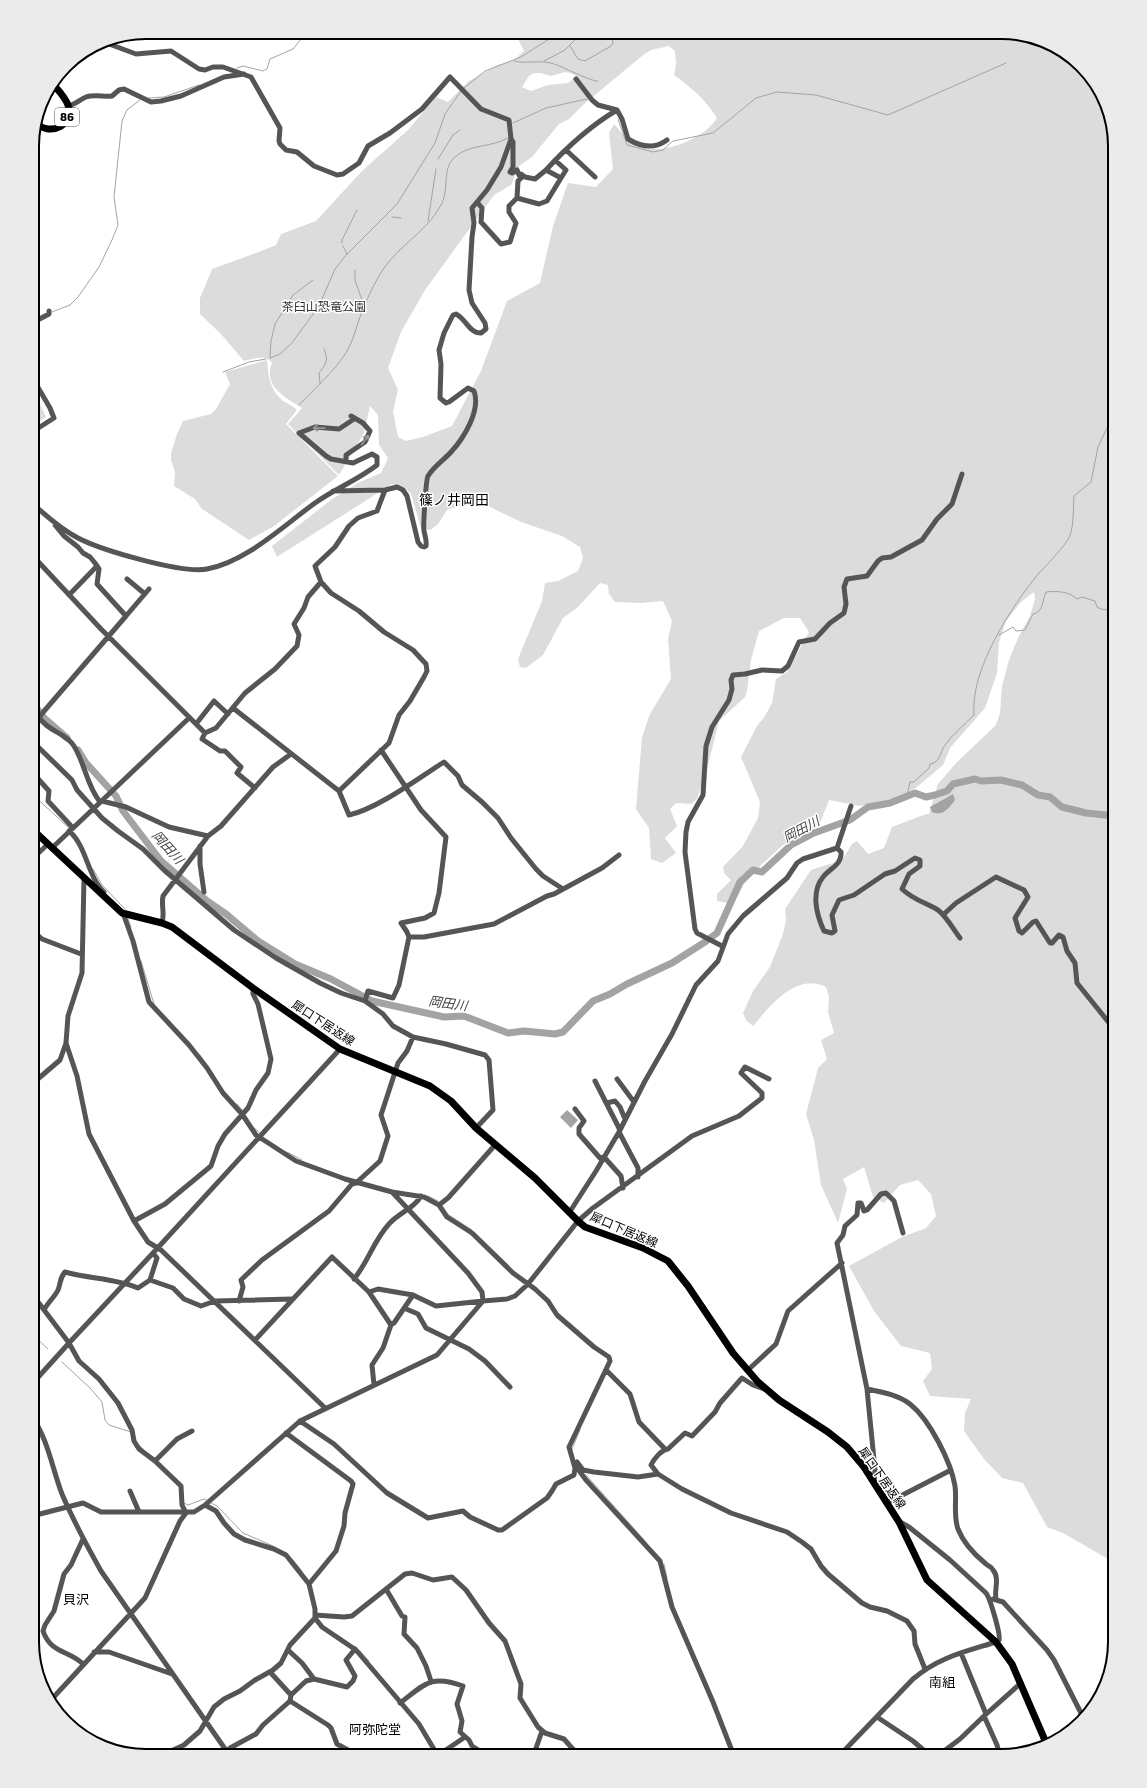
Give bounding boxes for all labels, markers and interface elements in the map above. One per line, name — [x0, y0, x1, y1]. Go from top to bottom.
road number: 86 — [55, 108, 79, 126]
park label: 茶臼山恐竜公園 — [282, 299, 366, 314]
one-way arrow — [313, 424, 326, 432]
one-way arrow — [361, 435, 369, 446]
district label: 篠ノ井岡田 — [419, 491, 489, 508]
water label: 岡田川 — [780, 812, 824, 845]
water label: 岡田川 — [149, 827, 188, 868]
water label: 岡田川 — [428, 992, 470, 1014]
street label: 犀口下居返線 — [289, 997, 358, 1048]
street label: 犀口下居返線 — [588, 1209, 660, 1251]
street label: 犀口下居返線 — [856, 1444, 909, 1512]
district label: 貝沢 — [63, 1591, 89, 1607]
district label: 南組 — [929, 1674, 955, 1690]
district label: 阿弥陀堂 — [349, 1721, 401, 1737]

